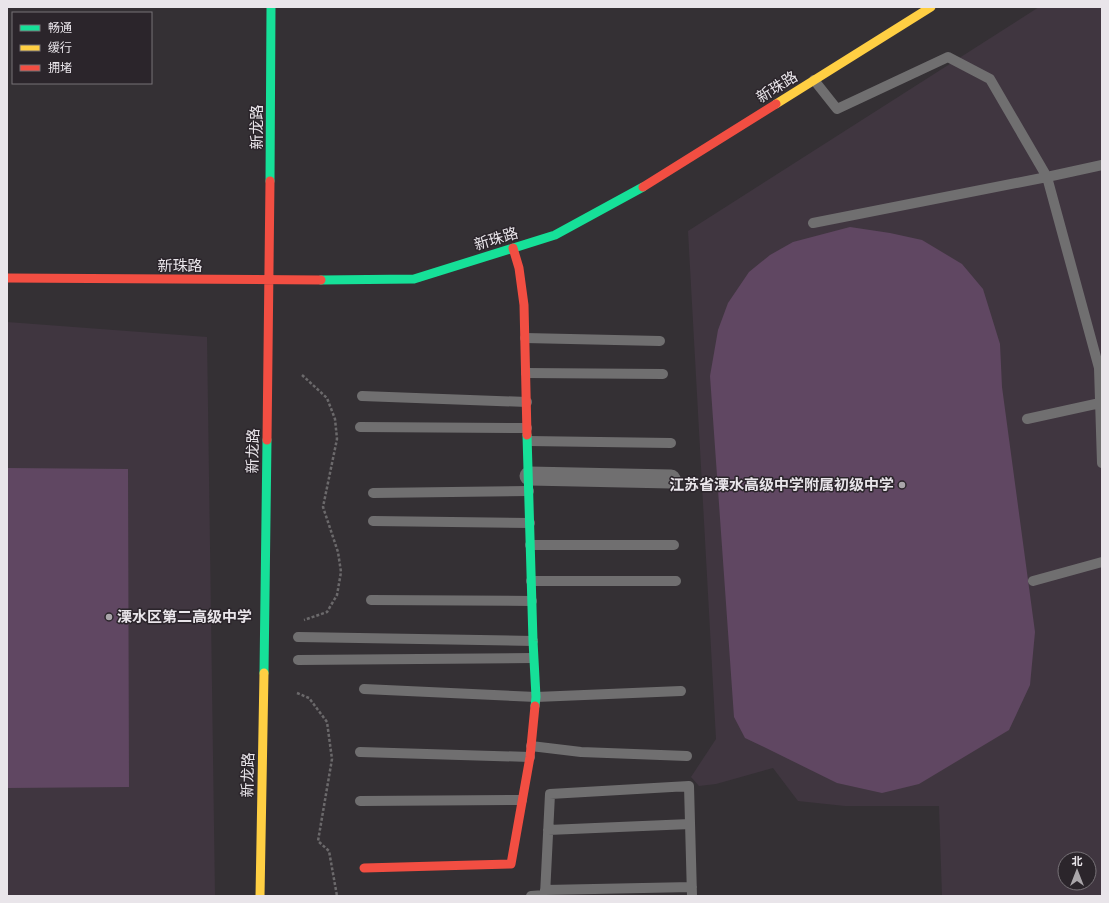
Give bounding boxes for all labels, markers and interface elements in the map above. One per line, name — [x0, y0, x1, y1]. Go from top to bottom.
legend — [12, 12, 152, 84]
text: 畅通 — [48, 20, 72, 35]
text: 缓行 — [48, 40, 72, 55]
text: 拥堵 — [48, 60, 72, 75]
street label: 新珠路 — [753, 67, 801, 107]
street label: 新龙路 — [247, 104, 266, 150]
street label: 新珠路 — [472, 223, 520, 254]
street label: 新珠路 — [157, 256, 203, 275]
street label: 新龙路 — [243, 428, 262, 474]
place label: 江苏省溧水高级中学附属初级中学 — [669, 475, 894, 494]
marker: 江苏省溧水高级中学附属初级中学 — [897, 480, 907, 490]
place label: 溧水区第二高级中学 — [117, 607, 252, 626]
marker: 溧水区第二高级中学 — [104, 612, 114, 622]
street label: 新龙路 — [238, 752, 257, 798]
north arrow — [1057, 851, 1097, 891]
text: 北 — [1072, 854, 1083, 868]

